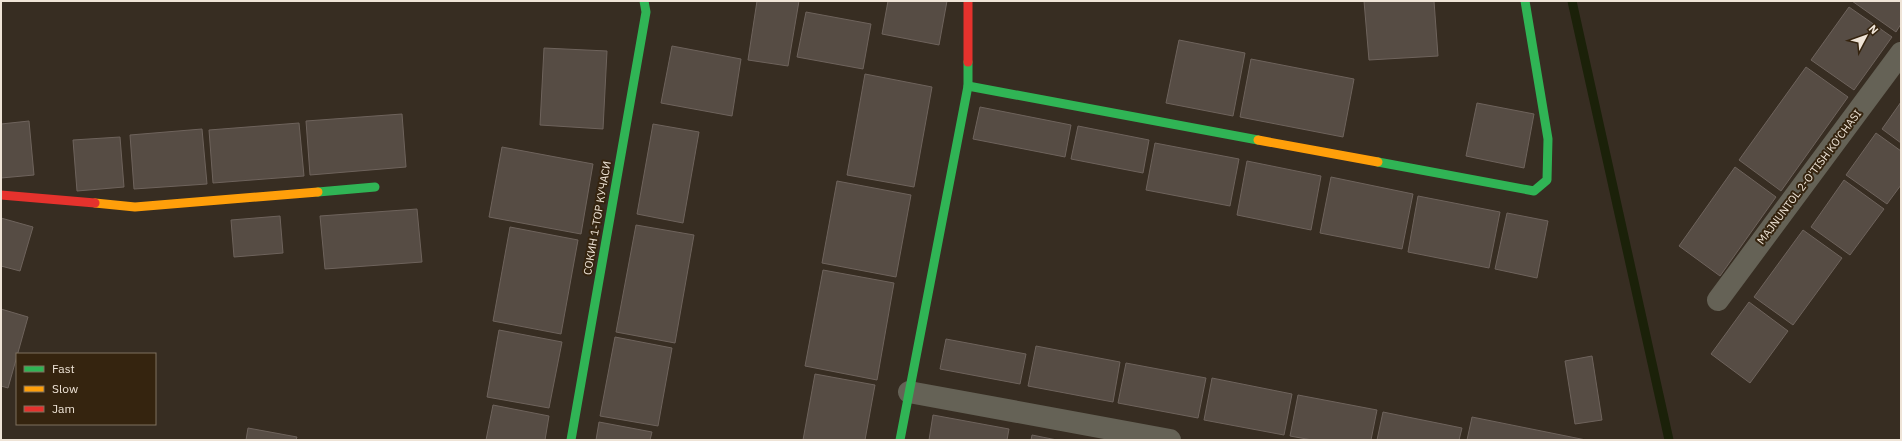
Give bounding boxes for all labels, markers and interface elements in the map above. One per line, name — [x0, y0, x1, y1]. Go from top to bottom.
north arrow — [1846, 16, 1886, 56]
text: N — [1866, 22, 1881, 37]
street label: MAJNUNTOL 2-O'TISH KO'CHASI — [1754, 107, 1864, 247]
street label: СОКИН 1-ТОР KУЧАСИ — [580, 160, 614, 276]
legend — [16, 353, 156, 425]
text: Fast — [52, 361, 75, 376]
text: Slow — [52, 381, 78, 396]
text: Jam — [52, 401, 75, 416]

